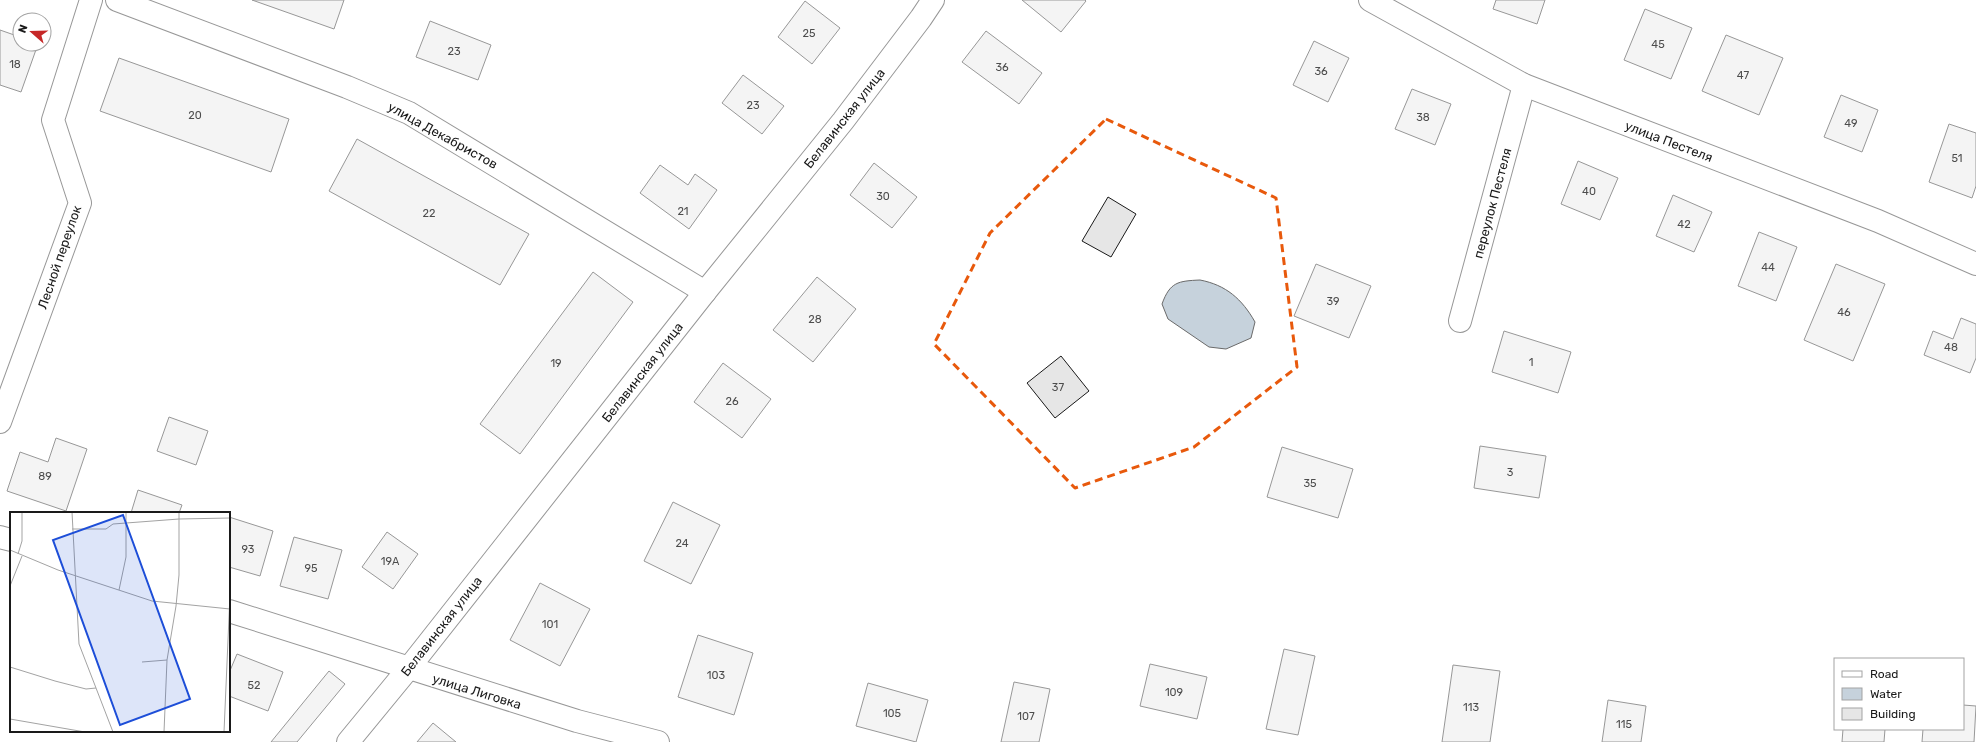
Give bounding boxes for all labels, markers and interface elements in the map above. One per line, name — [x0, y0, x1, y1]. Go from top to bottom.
north arrow — [12, 12, 52, 52]
text: N — [16, 23, 31, 35]
house number: 25 — [803, 27, 816, 40]
house number: 45 — [1651, 38, 1665, 51]
house number: 23 — [447, 45, 461, 58]
house number: 18 — [9, 58, 21, 71]
house number: 36 — [995, 61, 1009, 74]
street label: Белавинская улица — [801, 65, 888, 171]
house number: 36 — [1314, 65, 1328, 78]
house number: 47 — [1737, 69, 1749, 82]
street label: улица Декабристов — [385, 99, 500, 172]
house number: 23 — [746, 99, 760, 112]
house number: 20 — [188, 109, 202, 122]
house number: 38 — [1416, 111, 1430, 124]
house number: 49 — [1844, 117, 1858, 130]
street label: улица Пестеля — [1623, 118, 1715, 165]
street label: переулок Пестеля — [1471, 146, 1514, 260]
house number: 51 — [1951, 152, 1963, 165]
house number: 40 — [1582, 185, 1596, 198]
house number: 30 — [876, 190, 890, 203]
street label: Лесной переулок — [35, 203, 84, 311]
house number: 21 — [677, 205, 689, 218]
house number: 22 — [423, 207, 435, 220]
house number: 42 — [1677, 218, 1691, 231]
house number: 44 — [1761, 261, 1775, 274]
house number: 39 — [1326, 295, 1340, 308]
house number: 46 — [1837, 306, 1851, 319]
house number: 28 — [808, 313, 822, 326]
street label: Белавинская улица — [599, 319, 686, 425]
house number: 48 — [1944, 341, 1958, 354]
house number: 1 — [1529, 356, 1533, 369]
house number: 19 — [550, 357, 562, 370]
house number: 37 — [1052, 381, 1064, 394]
house number: 26 — [725, 395, 739, 408]
house number: 3 — [1507, 466, 1514, 479]
house number: 89 — [38, 470, 52, 483]
house number: 35 — [1303, 477, 1317, 490]
inset map — [10, 512, 230, 732]
house number: 24 — [675, 537, 689, 550]
house number: 93 — [242, 543, 255, 556]
house number: 19А — [381, 555, 400, 568]
house number: 95 — [304, 562, 318, 575]
street label: Белавинская улица — [398, 573, 485, 679]
house number: 101 — [542, 618, 558, 631]
legend — [1834, 658, 1964, 730]
text: Road — [1870, 667, 1898, 681]
house number: 103 — [707, 669, 726, 682]
street label: улица Лиговка — [431, 671, 523, 712]
house number: 52 — [248, 679, 261, 692]
house number: 109 — [1165, 686, 1183, 699]
text: Water — [1870, 687, 1902, 701]
house number: 113 — [1463, 701, 1479, 714]
house number: 105 — [883, 707, 902, 720]
text: Building — [1870, 707, 1916, 721]
house number: 107 — [1017, 710, 1035, 723]
house number: 115 — [1616, 718, 1632, 731]

